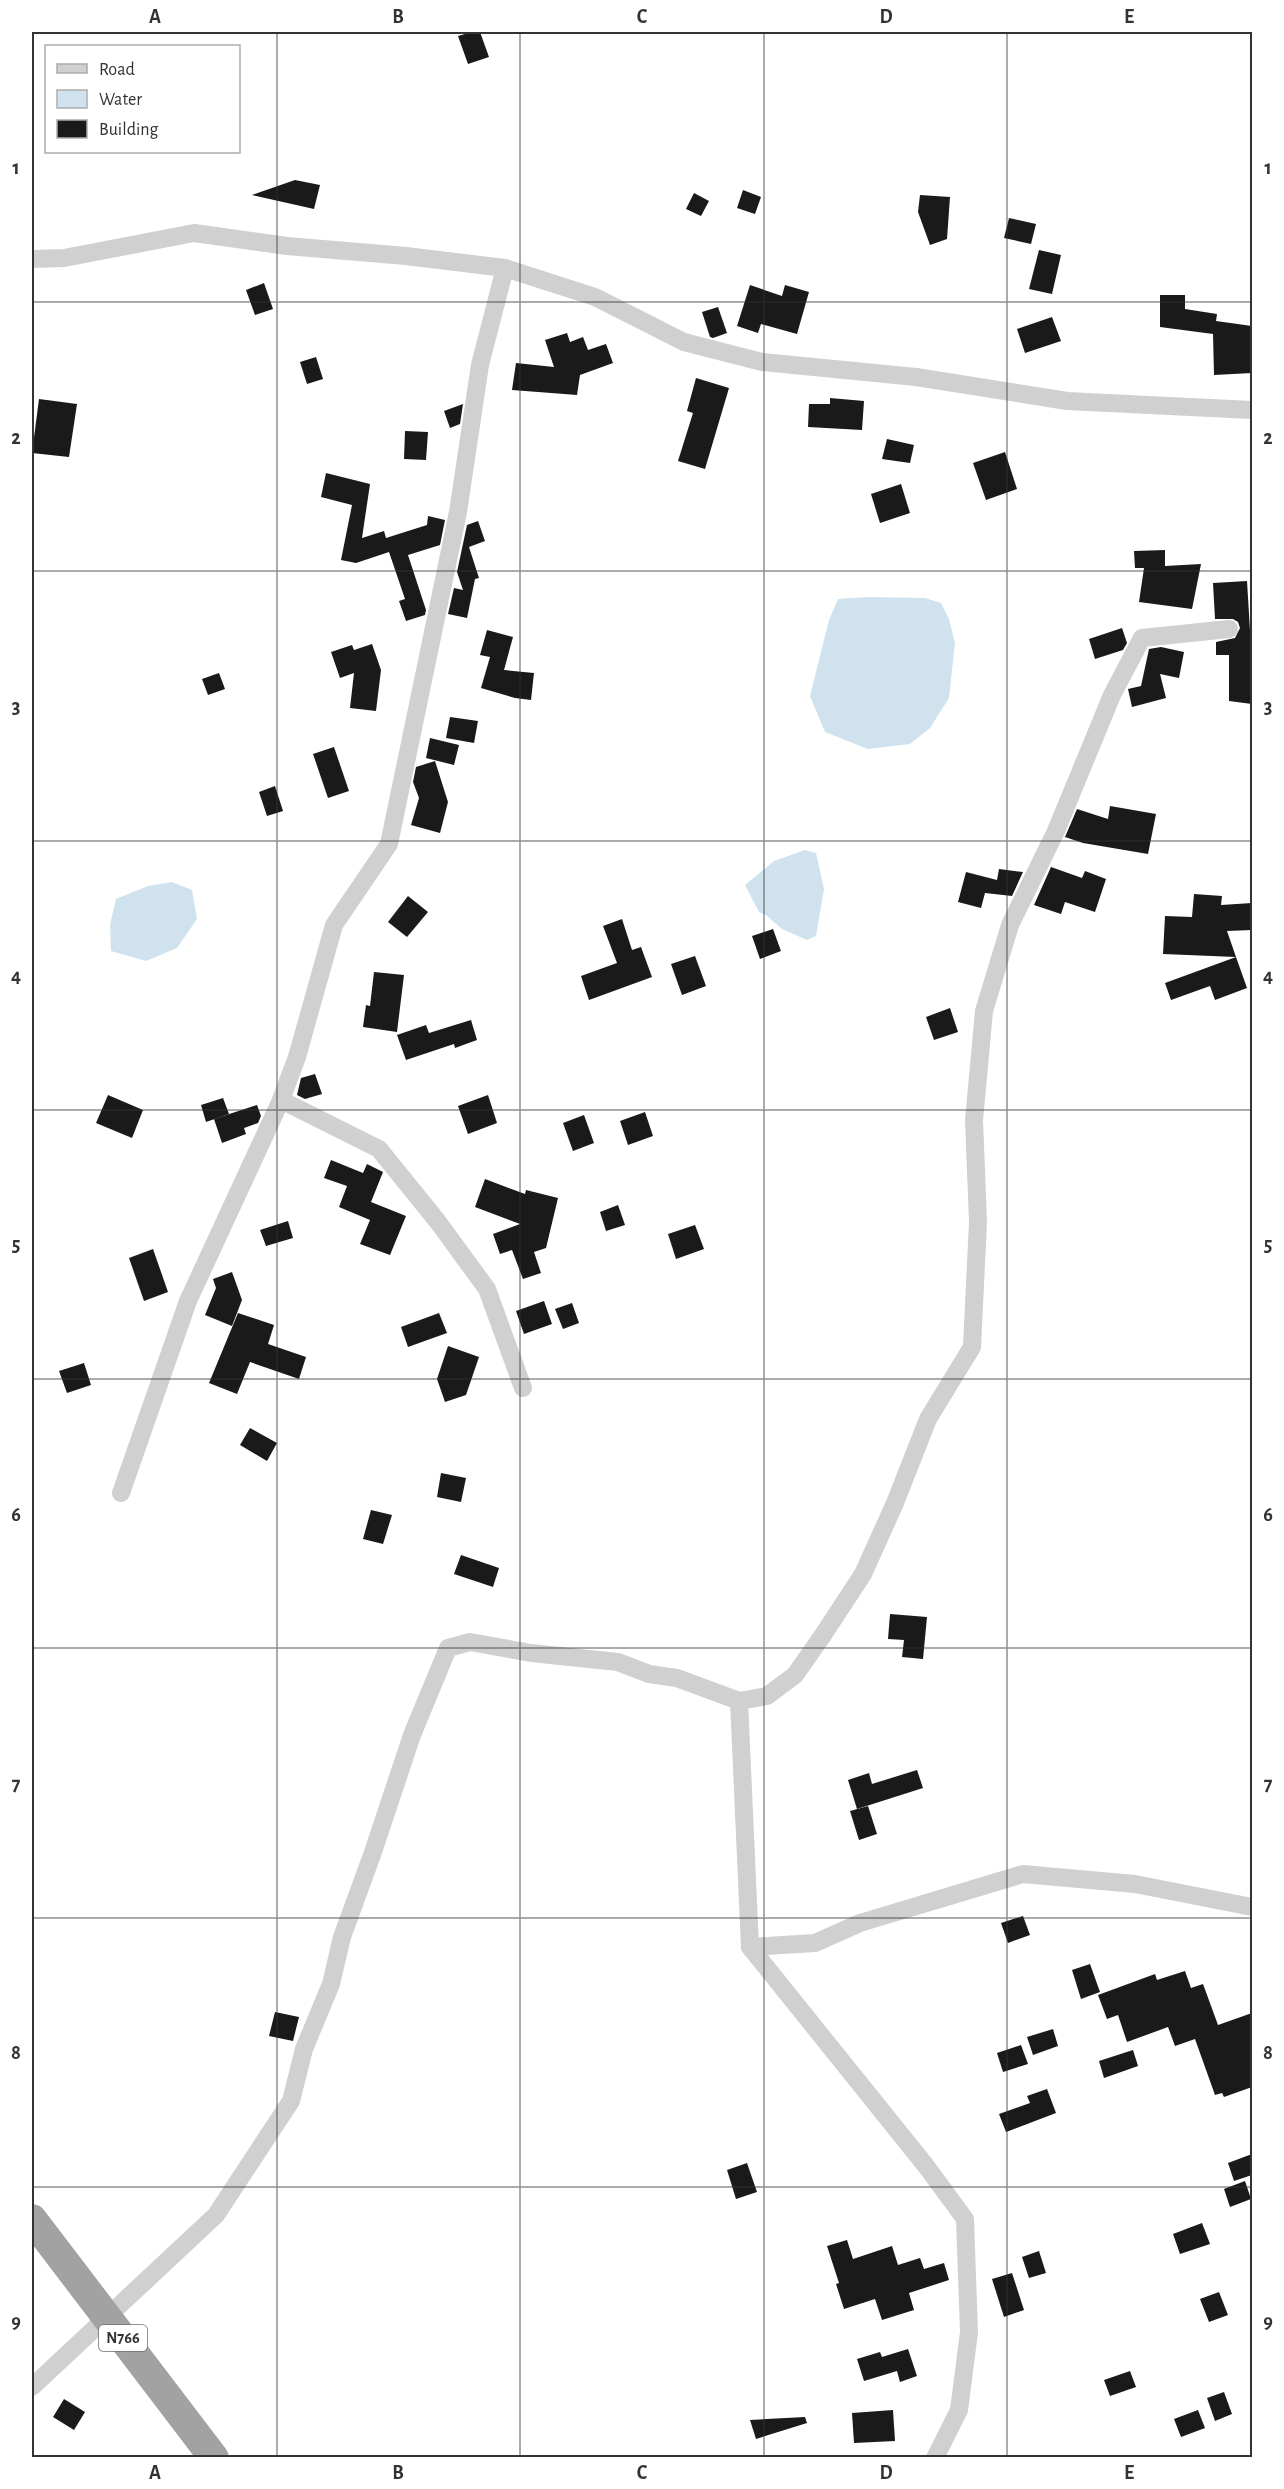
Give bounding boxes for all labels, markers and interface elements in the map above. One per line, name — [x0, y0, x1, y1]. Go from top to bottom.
text: A — [149, 7, 161, 27]
text: B — [392, 7, 404, 27]
text: C — [637, 7, 648, 27]
text: D — [879, 7, 893, 27]
text: E — [1124, 7, 1134, 27]
legend — [45, 45, 240, 153]
text: Road — [99, 61, 135, 79]
text: Water — [99, 91, 142, 109]
text: Building — [99, 121, 159, 139]
text: 1 — [12, 158, 20, 178]
text: 1 — [1264, 158, 1272, 178]
text: 2 — [11, 428, 21, 448]
text: 2 — [1263, 428, 1273, 448]
text: 3 — [12, 697, 20, 717]
text: 3 — [1264, 697, 1272, 717]
text: 4 — [11, 966, 21, 986]
text: 4 — [1263, 966, 1273, 986]
text: 5 — [12, 1235, 20, 1255]
text: 5 — [1264, 1235, 1272, 1255]
text: 6 — [11, 1505, 21, 1525]
text: 6 — [1263, 1505, 1273, 1525]
text: 7 — [12, 1774, 21, 1794]
text: 7 — [1264, 1774, 1273, 1794]
text: 8 — [11, 2043, 21, 2063]
text: 8 — [1263, 2043, 1273, 2063]
text: 9 — [11, 2312, 21, 2332]
text: 9 — [1263, 2312, 1273, 2332]
road number: N766 — [99, 2325, 147, 2351]
text: A — [149, 2463, 161, 2483]
text: B — [392, 2463, 404, 2483]
text: C — [637, 2463, 648, 2483]
text: D — [879, 2463, 893, 2483]
text: E — [1124, 2463, 1134, 2483]

